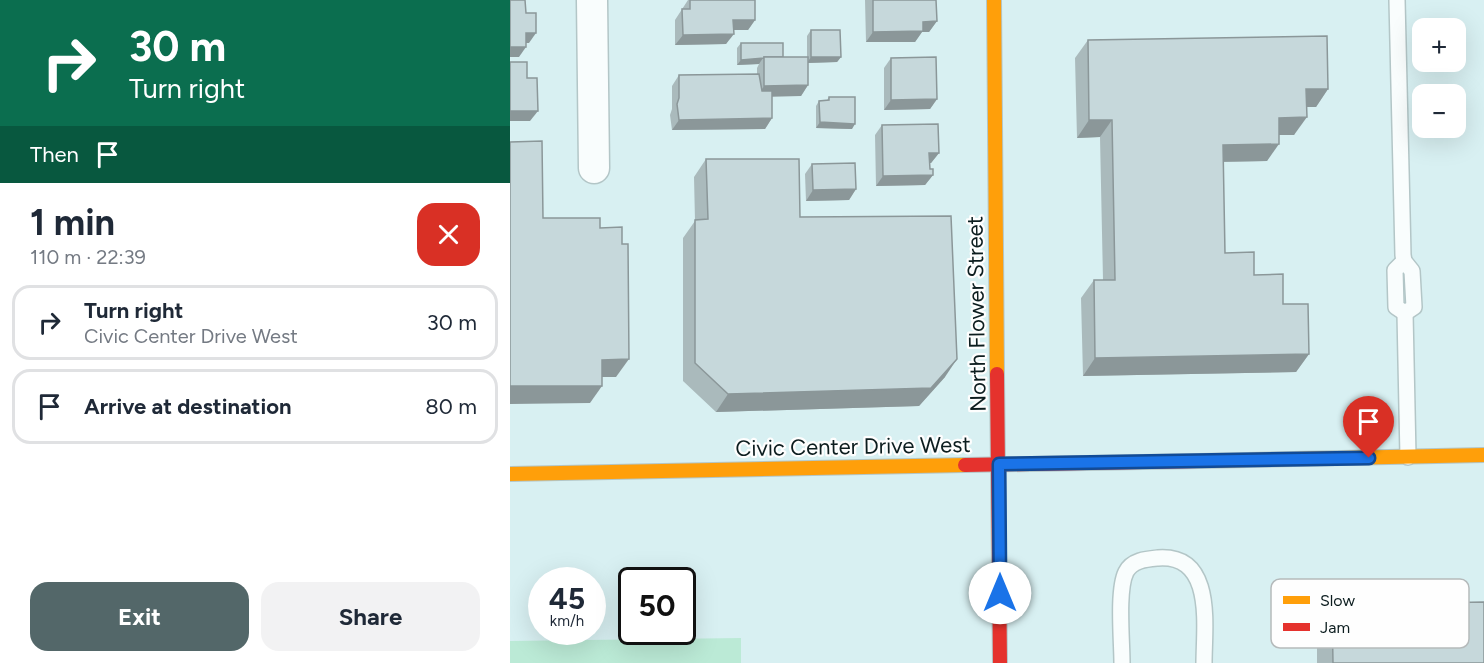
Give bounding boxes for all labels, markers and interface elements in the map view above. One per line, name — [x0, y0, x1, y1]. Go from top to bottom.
map controls — [1412, 18, 1466, 138]
button: + — [1412, 18, 1466, 72]
text: 30 m — [129, 21, 226, 72]
icon: right — [30, 24, 108, 102]
text: Turn right — [129, 72, 245, 105]
button: − — [1412, 84, 1466, 138]
icon: arrive — [91, 138, 124, 171]
text: Then — [30, 141, 79, 168]
text: 1 min — [30, 201, 115, 244]
button: close — [417, 203, 480, 266]
street label: North Flower Street — [961, 216, 992, 412]
text: 110 m · 22:39 — [30, 245, 146, 269]
text: Turn right — [84, 297, 183, 324]
icon: right — [33, 306, 66, 339]
text: 30 m — [427, 309, 477, 336]
text: Civic Center Drive West — [84, 324, 298, 348]
icon: arrive — [33, 390, 66, 423]
text: Arrive at destination — [84, 393, 292, 420]
text: 80 m — [425, 393, 477, 420]
pin — [1343, 396, 1394, 458]
icon: arrive — [1352, 405, 1385, 438]
street label: Civic Center Drive West — [735, 431, 971, 462]
position arrow — [968, 561, 1032, 625]
speed limit sign: 50 — [618, 567, 696, 645]
legend — [1271, 579, 1469, 648]
text: 45 — [549, 580, 585, 617]
button: Exit — [30, 582, 249, 651]
button: Share — [261, 582, 480, 651]
text: Slow — [1320, 591, 1355, 610]
text: km/h — [550, 612, 584, 630]
text: Jam — [1320, 618, 1350, 637]

